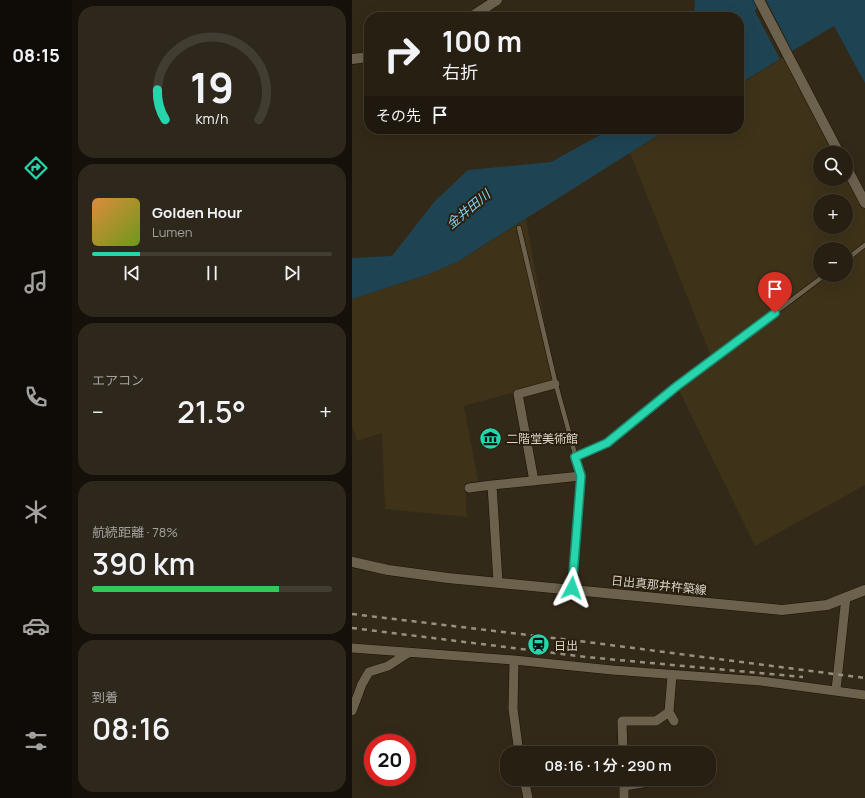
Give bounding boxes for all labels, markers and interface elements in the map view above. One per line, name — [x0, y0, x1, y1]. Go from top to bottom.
text: 100 m — [442, 22, 522, 60]
icon: right — [376, 28, 428, 80]
text: 08:15 — [12, 43, 60, 67]
text: 19 — [190, 59, 234, 115]
text: 右折 — [442, 60, 478, 84]
icon: arrive — [429, 104, 451, 126]
text: その先 — [376, 105, 421, 126]
text: km/h — [195, 109, 229, 128]
map controls — [813, 146, 853, 282]
button: search — [813, 146, 853, 186]
icon: directions — [22, 154, 50, 182]
water label: 金井田川 — [442, 184, 495, 233]
button: + — [813, 194, 853, 234]
text: Golden Hour — [152, 202, 242, 223]
text: Lumen — [152, 223, 192, 241]
button: − — [813, 242, 853, 282]
icon: previous — [121, 262, 143, 284]
icon: pause — [201, 262, 223, 284]
icon: next — [281, 262, 303, 284]
icon: music — [22, 268, 50, 296]
pin — [758, 272, 792, 313]
icon: arrive — [764, 278, 786, 300]
text: エアコン — [92, 371, 144, 389]
icon: phone — [22, 383, 50, 411]
text: 21.5° — [177, 391, 246, 432]
text: − — [92, 397, 104, 427]
text: + — [319, 397, 332, 427]
museum icon: 二階堂美術館 — [477, 425, 503, 451]
place label: 二階堂美術館 — [506, 430, 578, 447]
icon: climate — [22, 498, 50, 526]
text: 航続距離 · 78% — [92, 523, 178, 541]
text: 390 km — [92, 543, 195, 584]
position arrow — [551, 567, 593, 609]
street label: 日出真那井杵築線 — [610, 572, 708, 598]
icon: car — [22, 612, 50, 640]
station icon: 日出 — [526, 632, 552, 658]
place label: 日出 — [554, 637, 578, 654]
text: 到着 — [92, 688, 118, 706]
text: 08:16 — [92, 708, 170, 749]
icon: filters — [22, 727, 50, 755]
speed limit sign: 20 — [364, 734, 416, 786]
text: 08:16 · 1 分 · 290 m — [544, 755, 672, 776]

